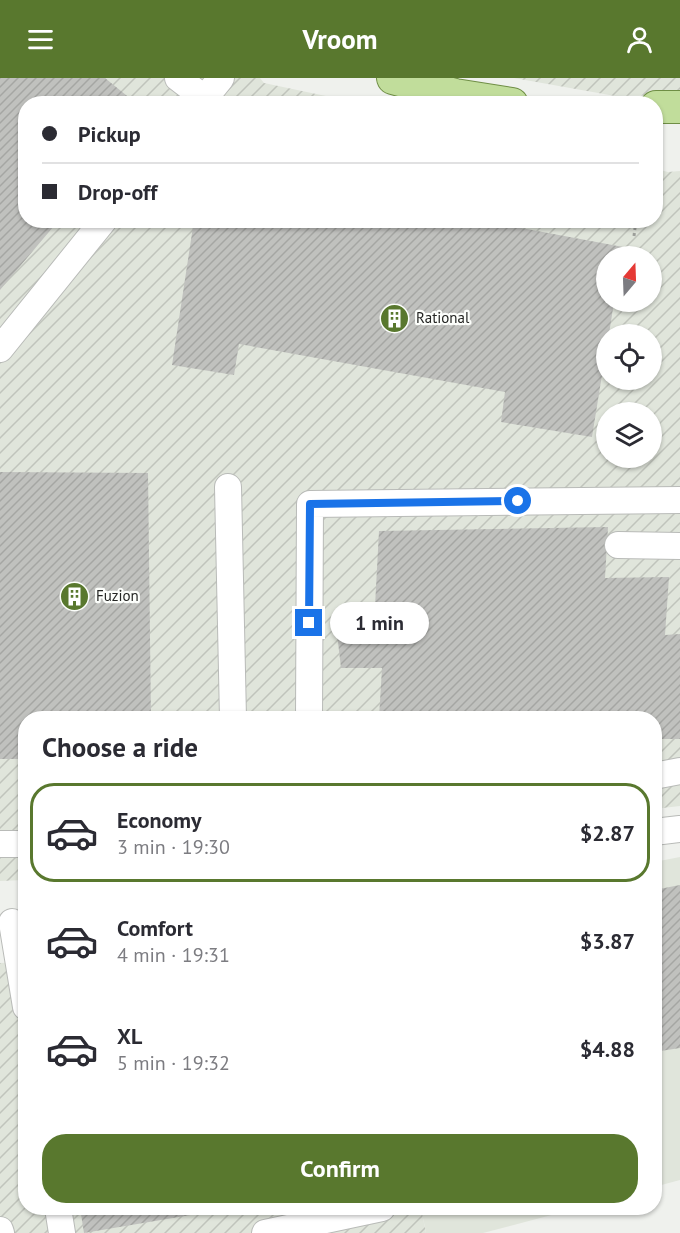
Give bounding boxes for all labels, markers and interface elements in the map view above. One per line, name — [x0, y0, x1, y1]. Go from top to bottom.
text: Vroom — [303, 22, 377, 56]
icon: menu — [24, 23, 57, 56]
icon: person — [623, 23, 656, 56]
text: Pickup — [78, 120, 141, 148]
text: Drop-off — [78, 178, 157, 206]
north arrow — [596, 246, 662, 312]
map controls — [596, 246, 662, 468]
building icon: Rational — [379, 302, 411, 334]
place label: Rational — [416, 308, 470, 327]
button: locate — [596, 324, 662, 390]
button: layers — [596, 402, 662, 468]
route start — [504, 487, 531, 514]
building icon: Fuzion — [59, 580, 91, 612]
place label: Fuzion — [96, 586, 139, 605]
callout: 1 min — [330, 602, 429, 644]
route end — [295, 609, 322, 636]
text: 1 min — [355, 610, 404, 636]
text: Choose a ride — [42, 730, 198, 764]
icon: car — [45, 806, 99, 860]
text: Economy — [117, 806, 201, 834]
text: $2.87 — [580, 819, 635, 847]
text: 3 min · 19:30 — [117, 834, 230, 860]
icon: car — [45, 914, 99, 968]
text: Comfort — [117, 914, 193, 942]
text: $3.87 — [580, 927, 635, 955]
text: 4 min · 19:31 — [117, 942, 230, 968]
icon: car — [45, 1022, 99, 1076]
text: XL — [117, 1022, 142, 1050]
text: $4.88 — [580, 1035, 635, 1063]
text: 5 min · 19:32 — [117, 1050, 230, 1076]
button: Confirm — [42, 1134, 638, 1203]

